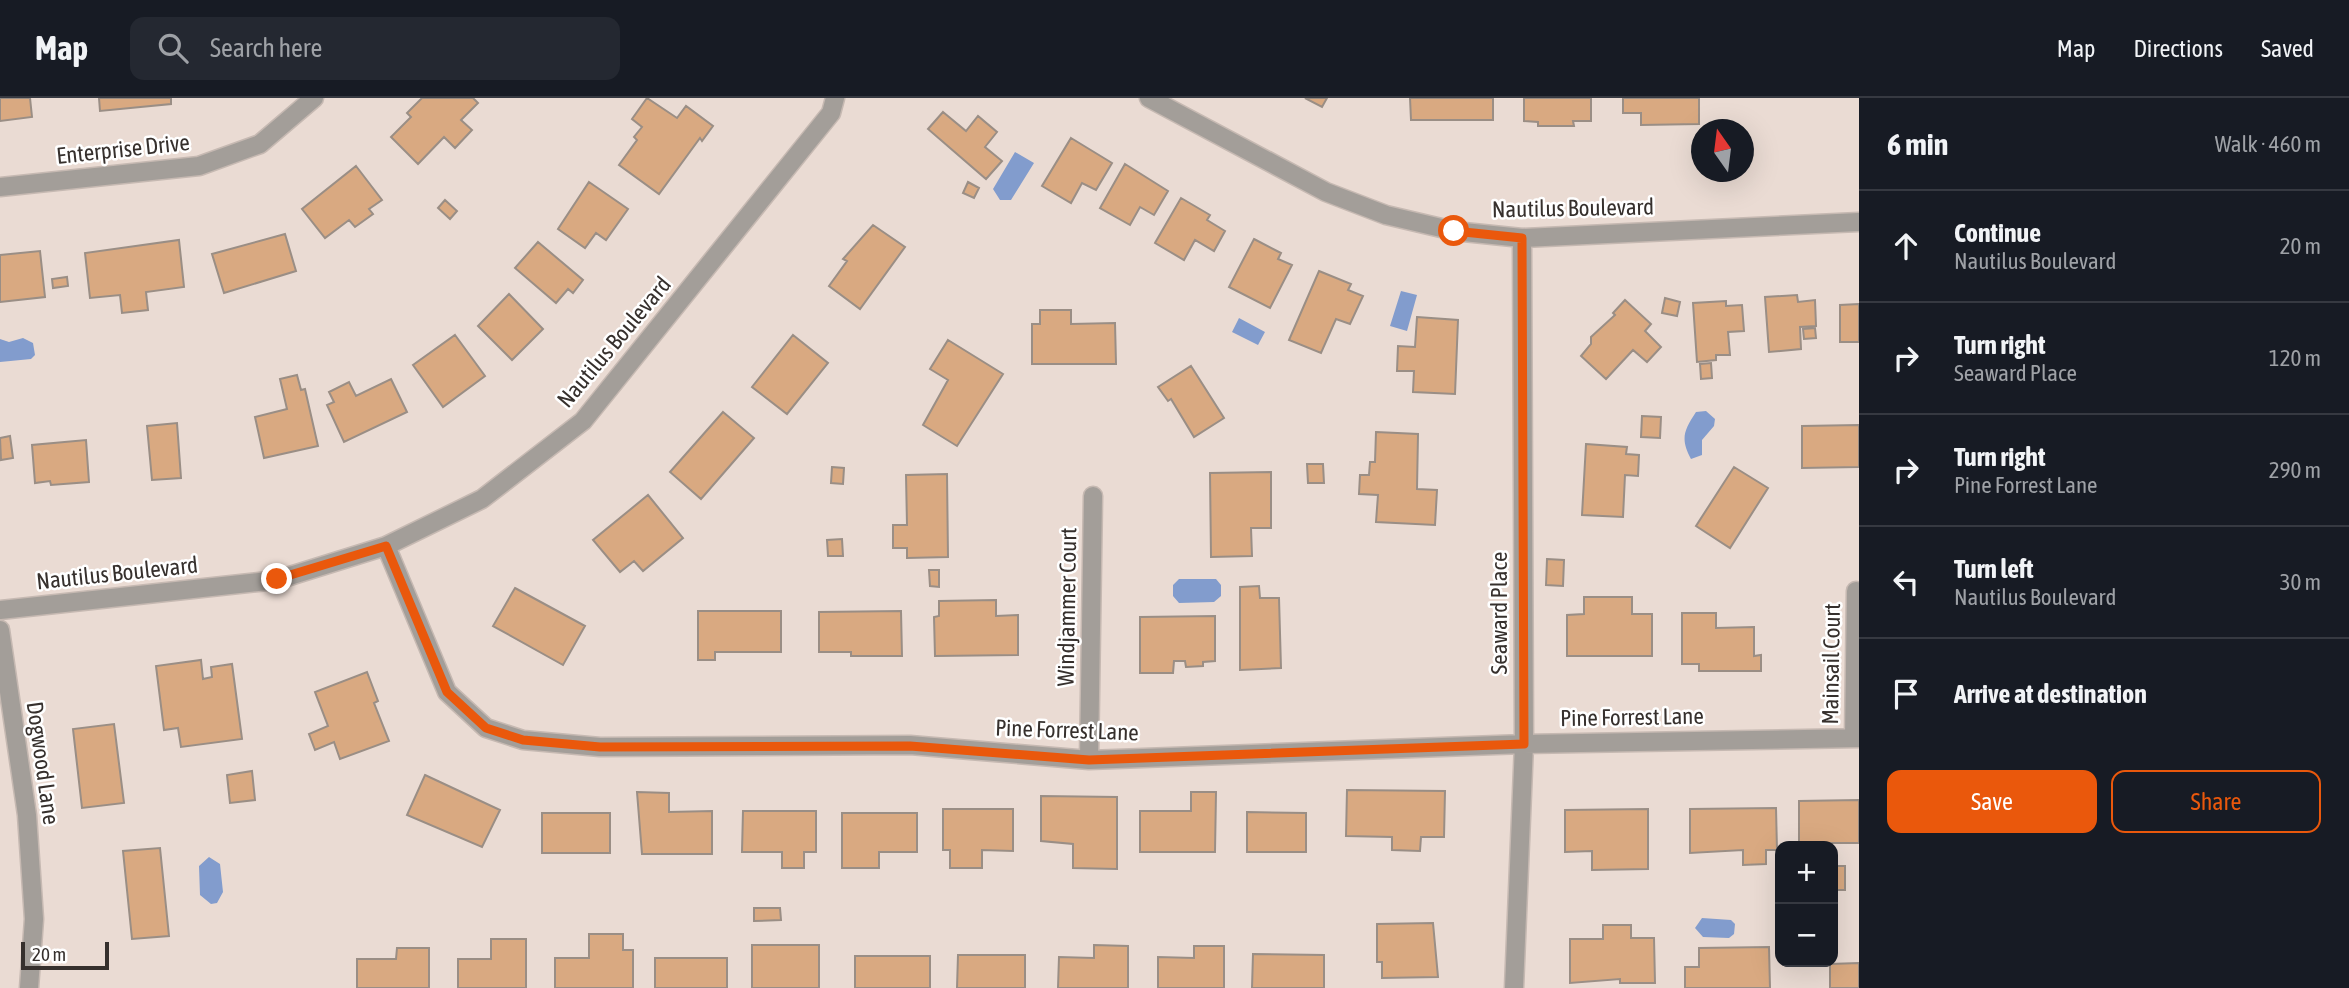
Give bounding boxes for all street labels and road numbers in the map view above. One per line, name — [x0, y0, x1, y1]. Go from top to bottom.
street label: Enterprise Drive — [55, 129, 191, 169]
street label: Nautilus Boulevard — [1492, 194, 1654, 222]
street label: Nautilus Boulevard — [552, 271, 676, 413]
street label: Windjammer Court — [1053, 527, 1081, 687]
street label: Nautilus Boulevard — [35, 552, 199, 594]
street label: Seaward Place — [1486, 552, 1512, 674]
street label: Mainsail Court — [1817, 603, 1845, 725]
street label: Dogwood Lane — [22, 700, 64, 826]
street label: Pine Forrest Lane — [1560, 703, 1704, 731]
street label: Pine Forrest Lane — [995, 715, 1139, 745]

